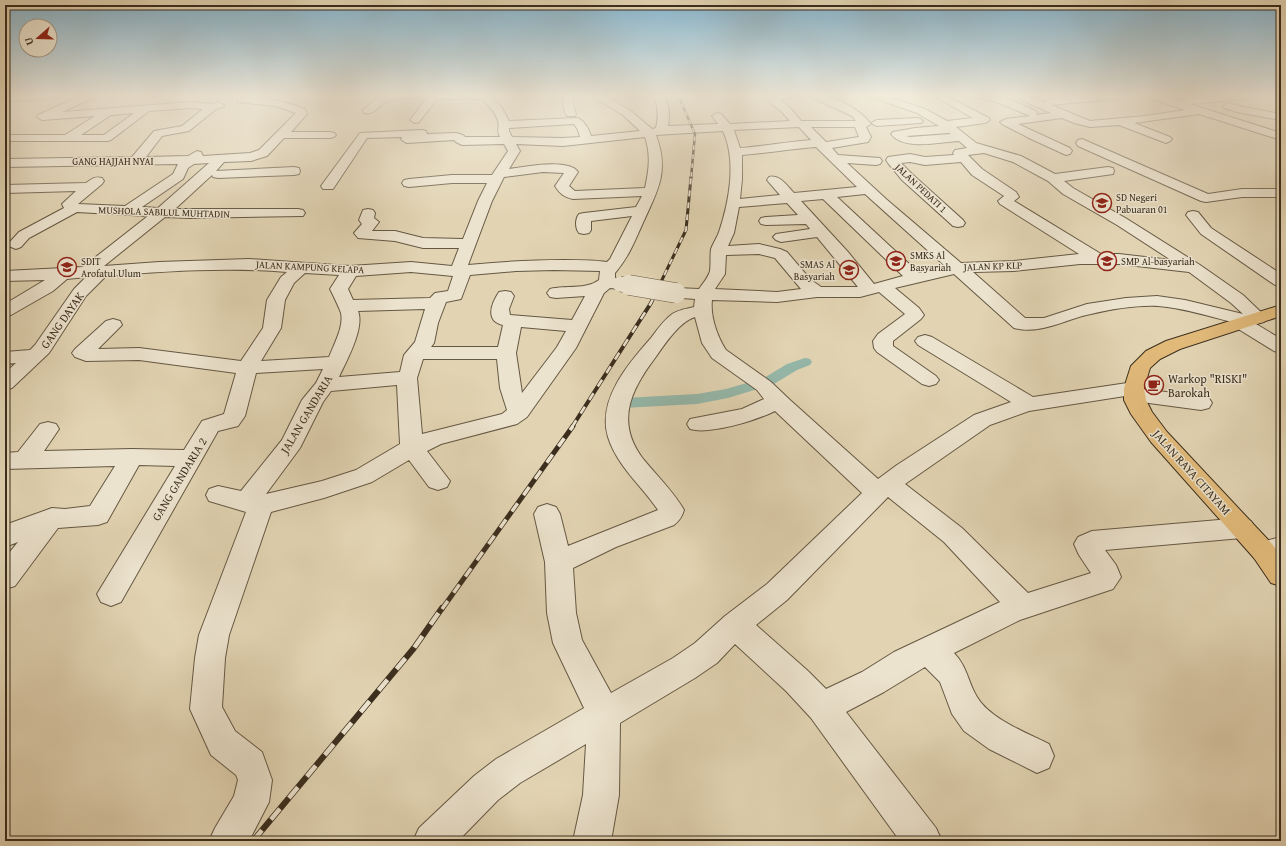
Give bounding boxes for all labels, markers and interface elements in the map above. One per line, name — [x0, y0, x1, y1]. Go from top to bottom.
north arrow — [18, 18, 58, 58]
text: U — [20, 35, 37, 48]
street label: GANG HAJJAH NYAI — [72, 154, 154, 169]
street label: JALAN PEDATI 1 — [890, 159, 951, 216]
place label: SD Negeri Pabuaran 01 — [1116, 190, 1168, 217]
school or university icon: SD Negeri Pabuaran 01 — [1091, 192, 1113, 214]
street label: MUSHOLA SABILUL MUHTADIN — [98, 202, 231, 222]
place label: SMKS Al Basyariah — [910, 248, 952, 275]
school or university icon: SMKS Al Basyariah — [885, 250, 907, 272]
school or university icon: SMP Al-basyariah — [1096, 250, 1118, 272]
place label: SDIT Arofatul Ulum — [81, 254, 142, 281]
place label: SMP Al-basyariah — [1121, 254, 1195, 269]
school or university icon: SDIT Arofatul Ulum — [56, 256, 78, 278]
street label: JALAN KAMPUNG KELAPA — [253, 257, 365, 277]
place label: SMAS Al Basyariah — [794, 257, 835, 284]
street label: JALAN KP KLP — [961, 257, 1023, 275]
school or university icon: SMAS Al Basyariah — [838, 259, 860, 281]
street label: GANG DAYAK — [36, 287, 88, 352]
place label: Warkop "RISKI" Barokah — [1168, 370, 1247, 401]
street label: JALAN GANDARIA — [275, 371, 337, 458]
cafe icon: Warkop "RISKI" Barokah — [1143, 374, 1165, 396]
street label: JALAN RAYA CITAYAM — [1148, 424, 1235, 519]
street label: GANG GANDARIA 2 — [147, 434, 211, 524]

